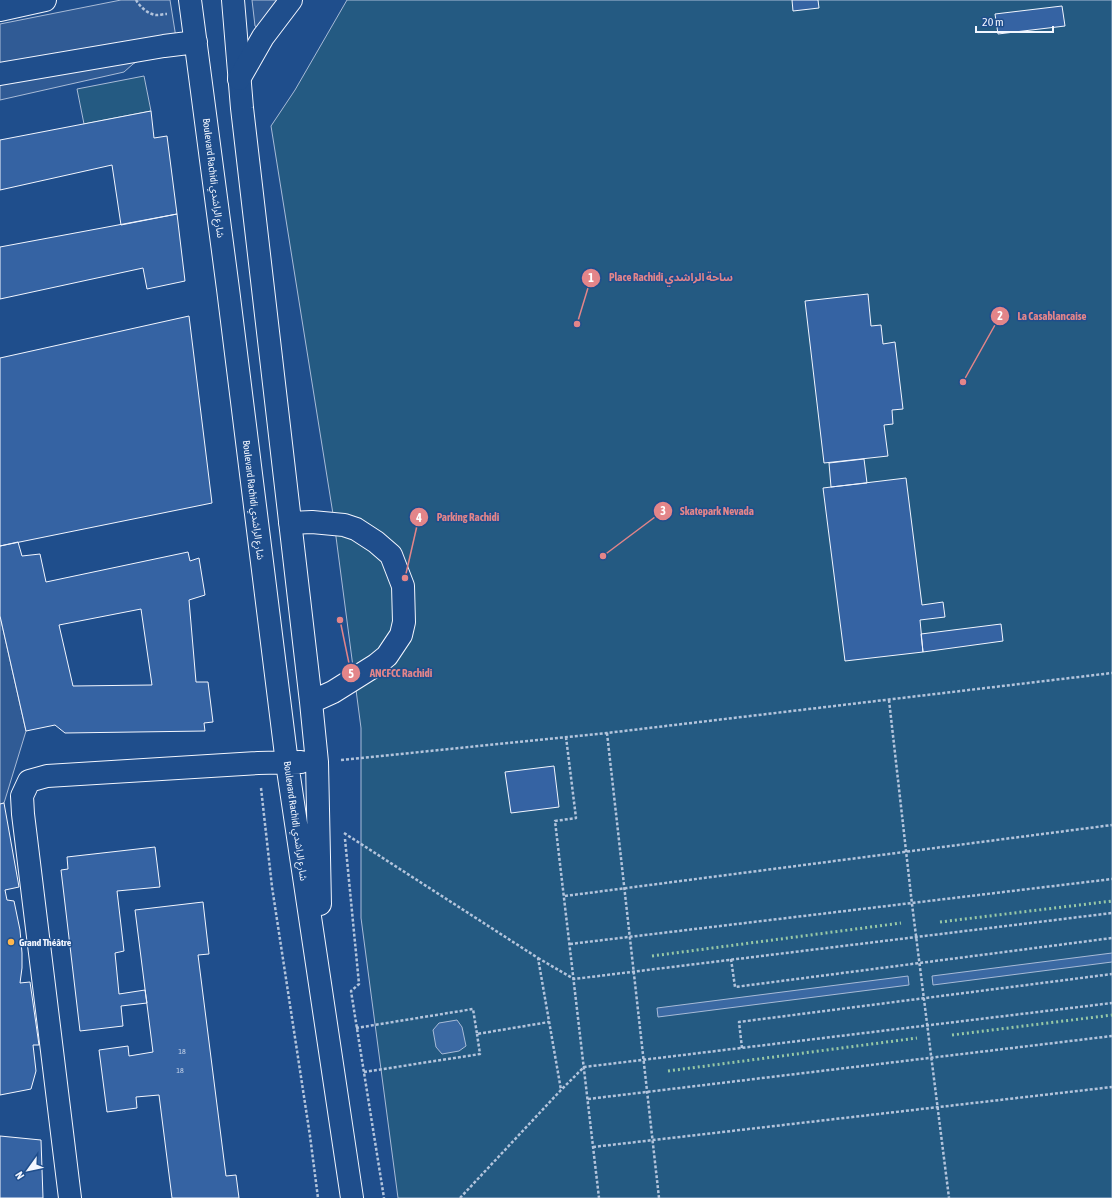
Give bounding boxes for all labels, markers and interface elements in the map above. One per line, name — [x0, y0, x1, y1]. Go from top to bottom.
scale bar — [976, 8, 1053, 34]
text: 20 m — [982, 15, 1004, 29]
street label: Boulevard Rachidi شارع الراشدي — [198, 118, 226, 239]
callout: Place Rachidi ساحة الراشدي — [581, 266, 741, 289]
text: 1 — [588, 271, 594, 285]
text: Place Rachidi ساحة الراشدي — [609, 271, 733, 287]
callout: La Casablancaise — [990, 304, 1095, 327]
text: 2 — [997, 309, 1003, 323]
text: La Casablancaise — [1017, 310, 1087, 322]
street label: Boulevard Rachidi شارع الراشدي — [238, 440, 266, 561]
callout: Skatepark Nevada — [653, 499, 762, 522]
text: 3 — [660, 504, 666, 518]
text: Skatepark Nevada — [680, 505, 754, 517]
callout: Parking Rachidi — [409, 506, 508, 529]
text: 4 — [415, 511, 422, 525]
text: Parking Rachidi — [437, 511, 500, 523]
callout: ANCFCC Rachidi — [341, 662, 440, 685]
text: 5 — [348, 667, 354, 681]
text: ANCFCC Rachidi — [369, 667, 433, 679]
street label: Boulevard Rachidi شارع الراشدي — [279, 761, 309, 882]
marker: Grand Théâtre — [6, 937, 16, 947]
place label: Grand Théâtre — [19, 937, 72, 948]
house number: 18 — [178, 1047, 186, 1056]
house number: 18 — [176, 1066, 184, 1075]
north arrow — [8, 1150, 48, 1190]
text: N — [13, 1169, 26, 1181]

